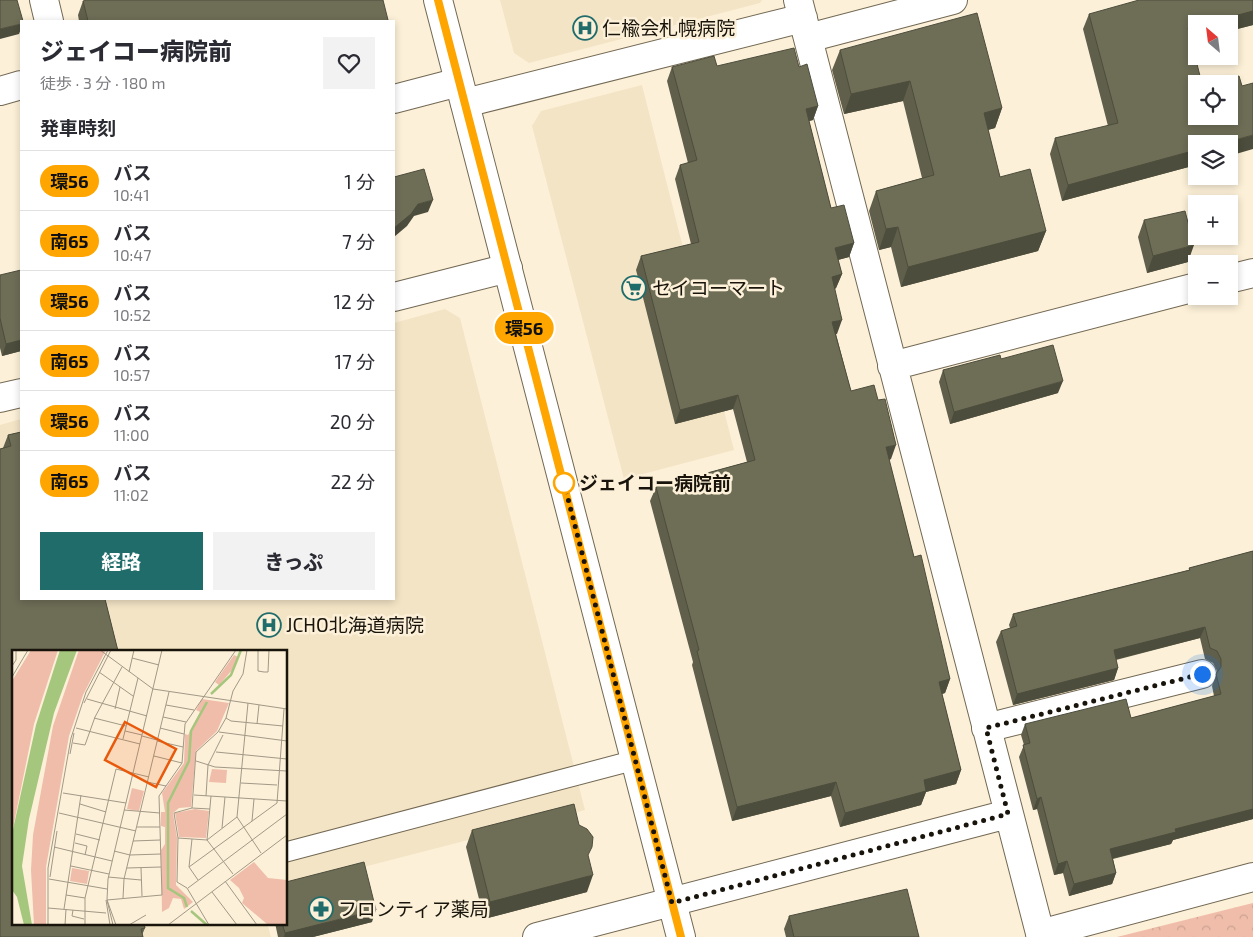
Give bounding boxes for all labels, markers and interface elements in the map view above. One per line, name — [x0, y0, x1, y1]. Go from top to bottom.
hospital icon: 仁楡会札幌病院 — [572, 15, 598, 41]
north arrow — [1188, 15, 1238, 65]
map controls — [1188, 15, 1238, 305]
place label: 仁楡会札幌病院 — [602, 16, 735, 39]
text: ジェイコー病院前 — [40, 36, 232, 65]
button: heart — [323, 37, 375, 89]
text: 徒歩 · 3 分 · 180 m — [40, 73, 166, 92]
button: locate — [1188, 75, 1238, 125]
text: 発車時刻 — [40, 116, 116, 139]
button: layers — [1188, 135, 1238, 185]
text: バス — [114, 161, 152, 184]
text: 環56 — [50, 170, 89, 192]
text: 1 分 — [344, 170, 375, 193]
text: 10:41 — [114, 185, 150, 204]
button: + — [1188, 195, 1238, 245]
text: バス — [114, 221, 152, 244]
text: 南65 — [50, 230, 89, 252]
text: 7 分 — [342, 230, 375, 253]
text: 10:47 — [114, 245, 151, 264]
button: − — [1188, 255, 1238, 305]
supermarket icon: セイコーマート — [621, 275, 647, 301]
place label: セイコーマート — [652, 276, 785, 299]
text: バス — [114, 281, 152, 304]
text: 環56 — [50, 290, 89, 312]
text: 12 分 — [334, 290, 375, 313]
text: 10:52 — [114, 305, 151, 324]
line badge: 環56 — [495, 312, 553, 344]
text: 環56 — [505, 317, 543, 339]
text: バス — [114, 341, 152, 364]
text: 南65 — [50, 350, 89, 372]
text: 17 分 — [334, 350, 375, 373]
text: 10:57 — [114, 365, 150, 384]
text: バス — [114, 401, 152, 424]
text: 環56 — [50, 410, 89, 432]
text: 20 分 — [330, 410, 375, 433]
text: 11:00 — [114, 425, 149, 444]
text: バス — [114, 461, 152, 484]
text: 南65 — [50, 470, 89, 492]
text: 22 分 — [330, 470, 375, 493]
place label: ジェイコー病院前 — [579, 471, 731, 494]
marker: ジェイコー病院前 — [553, 472, 575, 494]
text: 11:02 — [114, 485, 149, 504]
button: 経路 — [40, 532, 203, 590]
button: きっぷ — [213, 532, 375, 590]
hospital icon: JCHO北海道病院 — [256, 612, 282, 638]
place label: JCHO北海道病院 — [286, 613, 424, 636]
inset map — [12, 650, 288, 924]
your location — [1190, 662, 1215, 687]
pharmacy icon: フロンティア薬局 — [308, 896, 334, 922]
place label: フロンティア薬局 — [338, 897, 489, 920]

